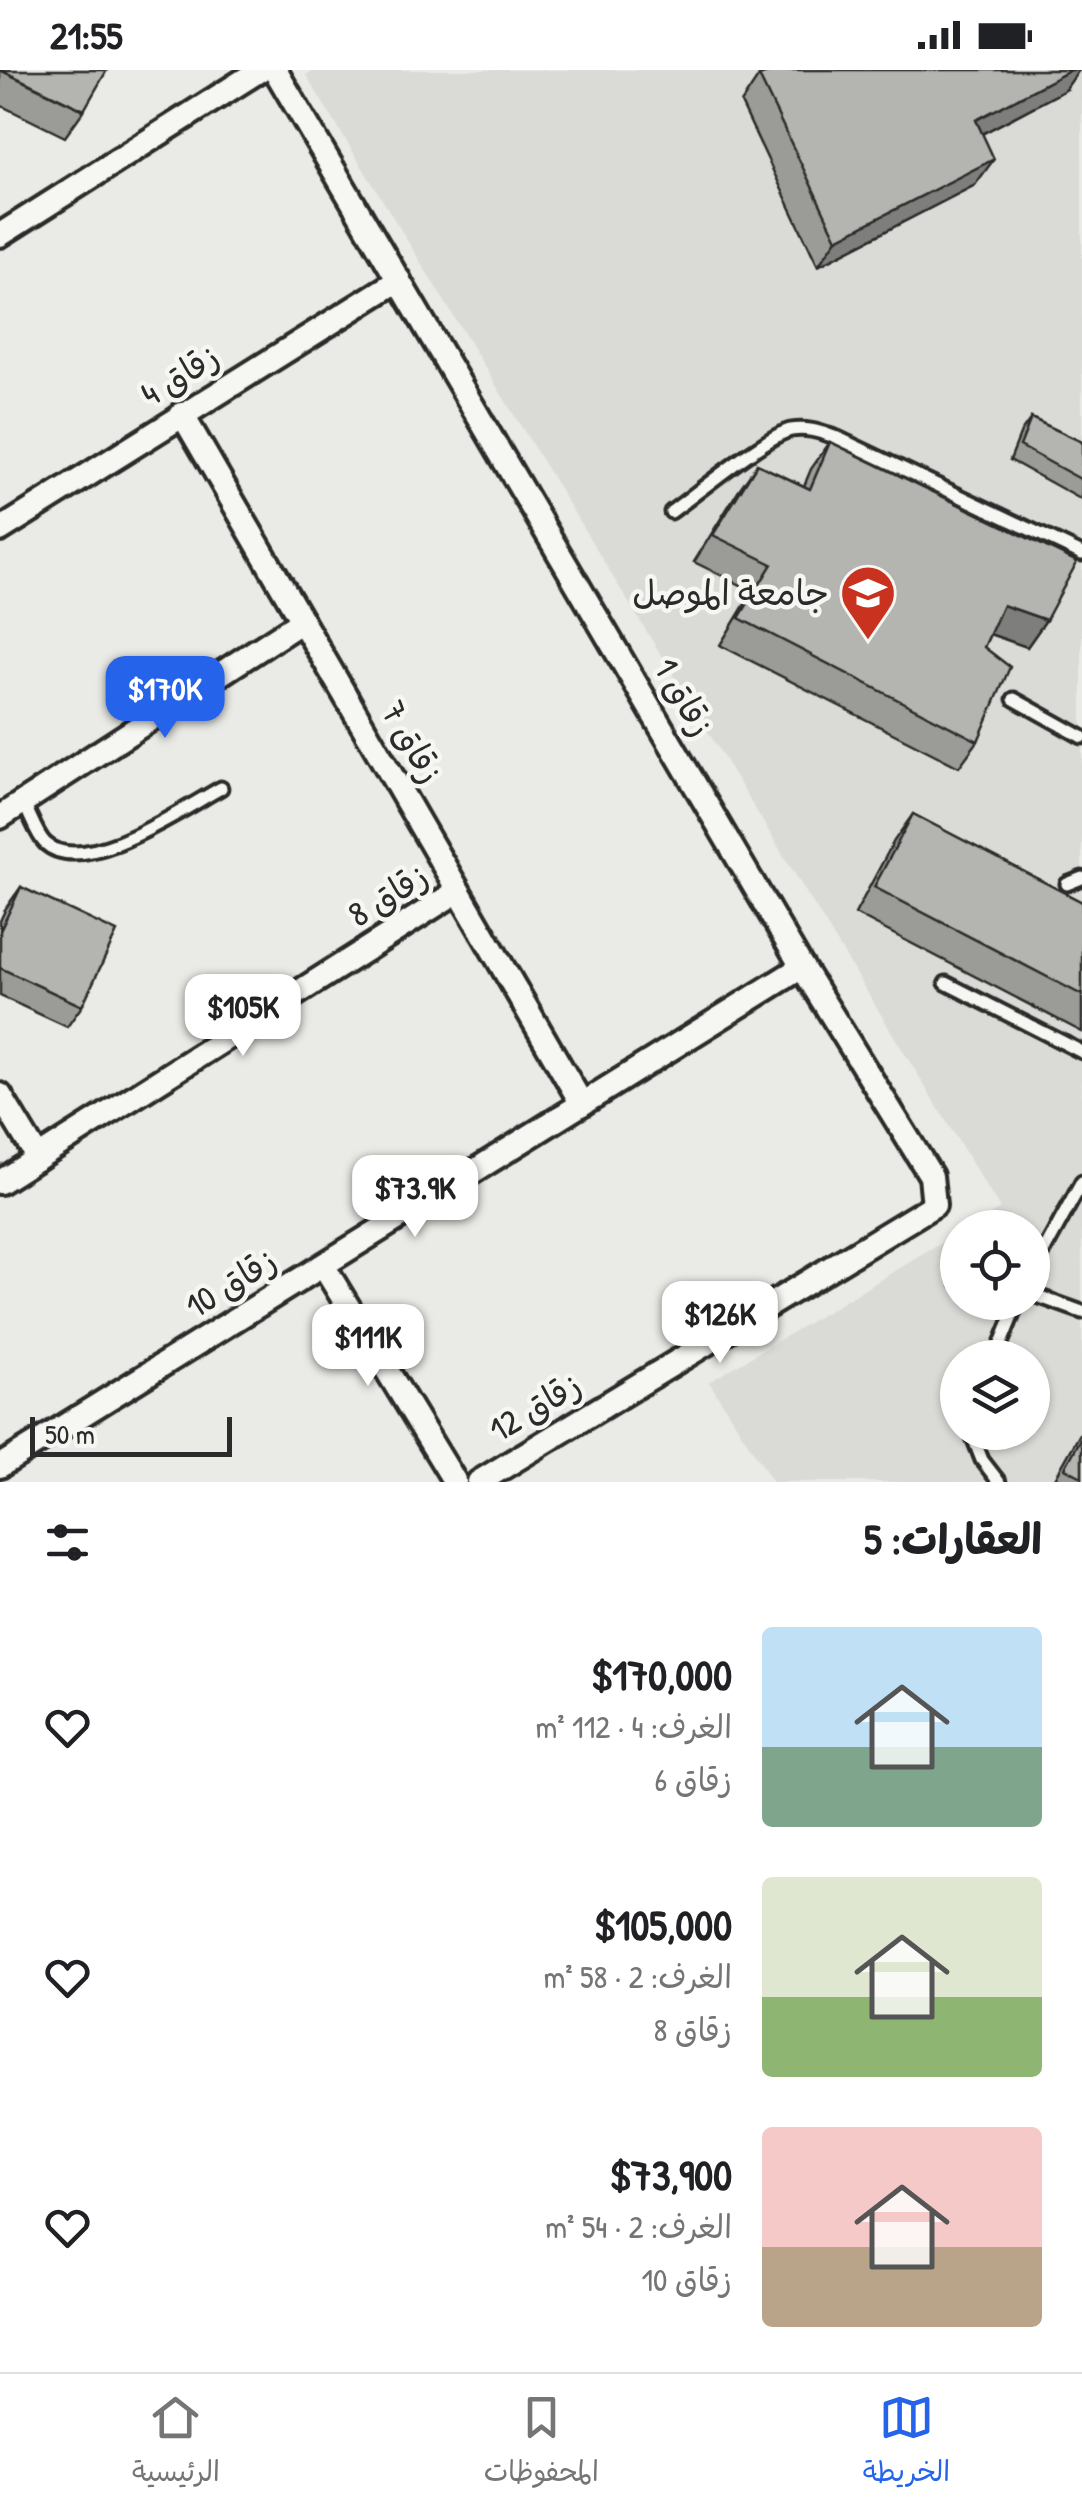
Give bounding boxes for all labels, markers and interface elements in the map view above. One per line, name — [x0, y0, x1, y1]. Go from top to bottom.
text: 21:55 — [50, 9, 123, 61]
street label: زقاق 4 — [132, 332, 228, 417]
school or university icon: جامعة الموصل — [838, 563, 898, 642]
place label: جامعة الموصل — [632, 569, 829, 616]
street label: زقاق 1 — [643, 649, 726, 745]
pin: $170K — [95, 656, 235, 741]
text: $170K — [128, 667, 202, 710]
street label: زقاق 7 — [370, 692, 455, 792]
street label: زقاق 8 — [339, 852, 437, 937]
pin: $105K — [173, 974, 313, 1059]
text: $105K — [207, 985, 279, 1028]
pin: $73.9K — [334, 1155, 496, 1240]
text: $73.9K — [374, 1166, 456, 1209]
map controls — [940, 1210, 1050, 1450]
button: locate — [940, 1210, 1050, 1320]
street label: زقاق 10 — [176, 1236, 285, 1329]
pin: $126K — [650, 1281, 790, 1366]
text: $126K — [684, 1292, 756, 1335]
pin: $111K — [298, 1304, 438, 1389]
text: $111K — [334, 1315, 402, 1358]
button: layers — [940, 1340, 1050, 1450]
street label: زقاق 12 — [480, 1361, 590, 1452]
scale bar — [30, 1412, 232, 1456]
text: 50 m — [45, 1415, 95, 1453]
text: العقارات: 5 — [864, 1510, 1042, 1567]
icon: filters — [40, 1515, 95, 1570]
text: $170,000 — [591, 1646, 732, 1703]
icon: home — [842, 1667, 962, 1787]
icon: heart — [40, 1700, 95, 1755]
text: الغرف: 4 · 112 m² — [536, 1705, 732, 1748]
text: زقاق 6 — [655, 1758, 732, 1801]
text: $105,000 — [594, 1896, 732, 1953]
icon: home — [842, 1917, 962, 2037]
icon: heart — [40, 1950, 95, 2005]
text: الغرف: 2 · 58 m² — [543, 1955, 732, 1998]
text: زقاق 8 — [654, 2008, 732, 2051]
text: $73,900 — [610, 2146, 732, 2203]
icon: home — [842, 2167, 962, 2287]
icon: heart — [40, 2200, 95, 2255]
text: الغرف: 2 · 54 m² — [545, 2205, 732, 2248]
text: زقاق 10 — [641, 2258, 732, 2301]
tab: الرئيسية — [132, 2390, 220, 2496]
tab: المحفوظات — [484, 2390, 599, 2496]
tab: الخريطة — [863, 2390, 950, 2496]

